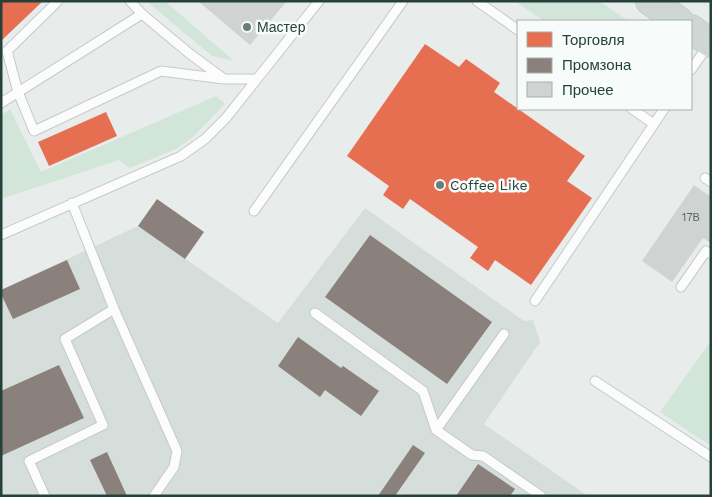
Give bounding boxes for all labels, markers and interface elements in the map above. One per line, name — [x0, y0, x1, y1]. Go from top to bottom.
place label: Мастер — [257, 19, 306, 35]
legend — [517, 20, 692, 110]
marker: Мастер — [241, 21, 253, 33]
text: Торговля — [562, 31, 625, 49]
text: Промзона — [562, 56, 632, 74]
text: Прочее — [562, 81, 614, 99]
place label: Coffee Like — [450, 177, 527, 193]
marker: Coffee Like — [434, 179, 446, 191]
house number: 17В — [682, 211, 700, 224]

